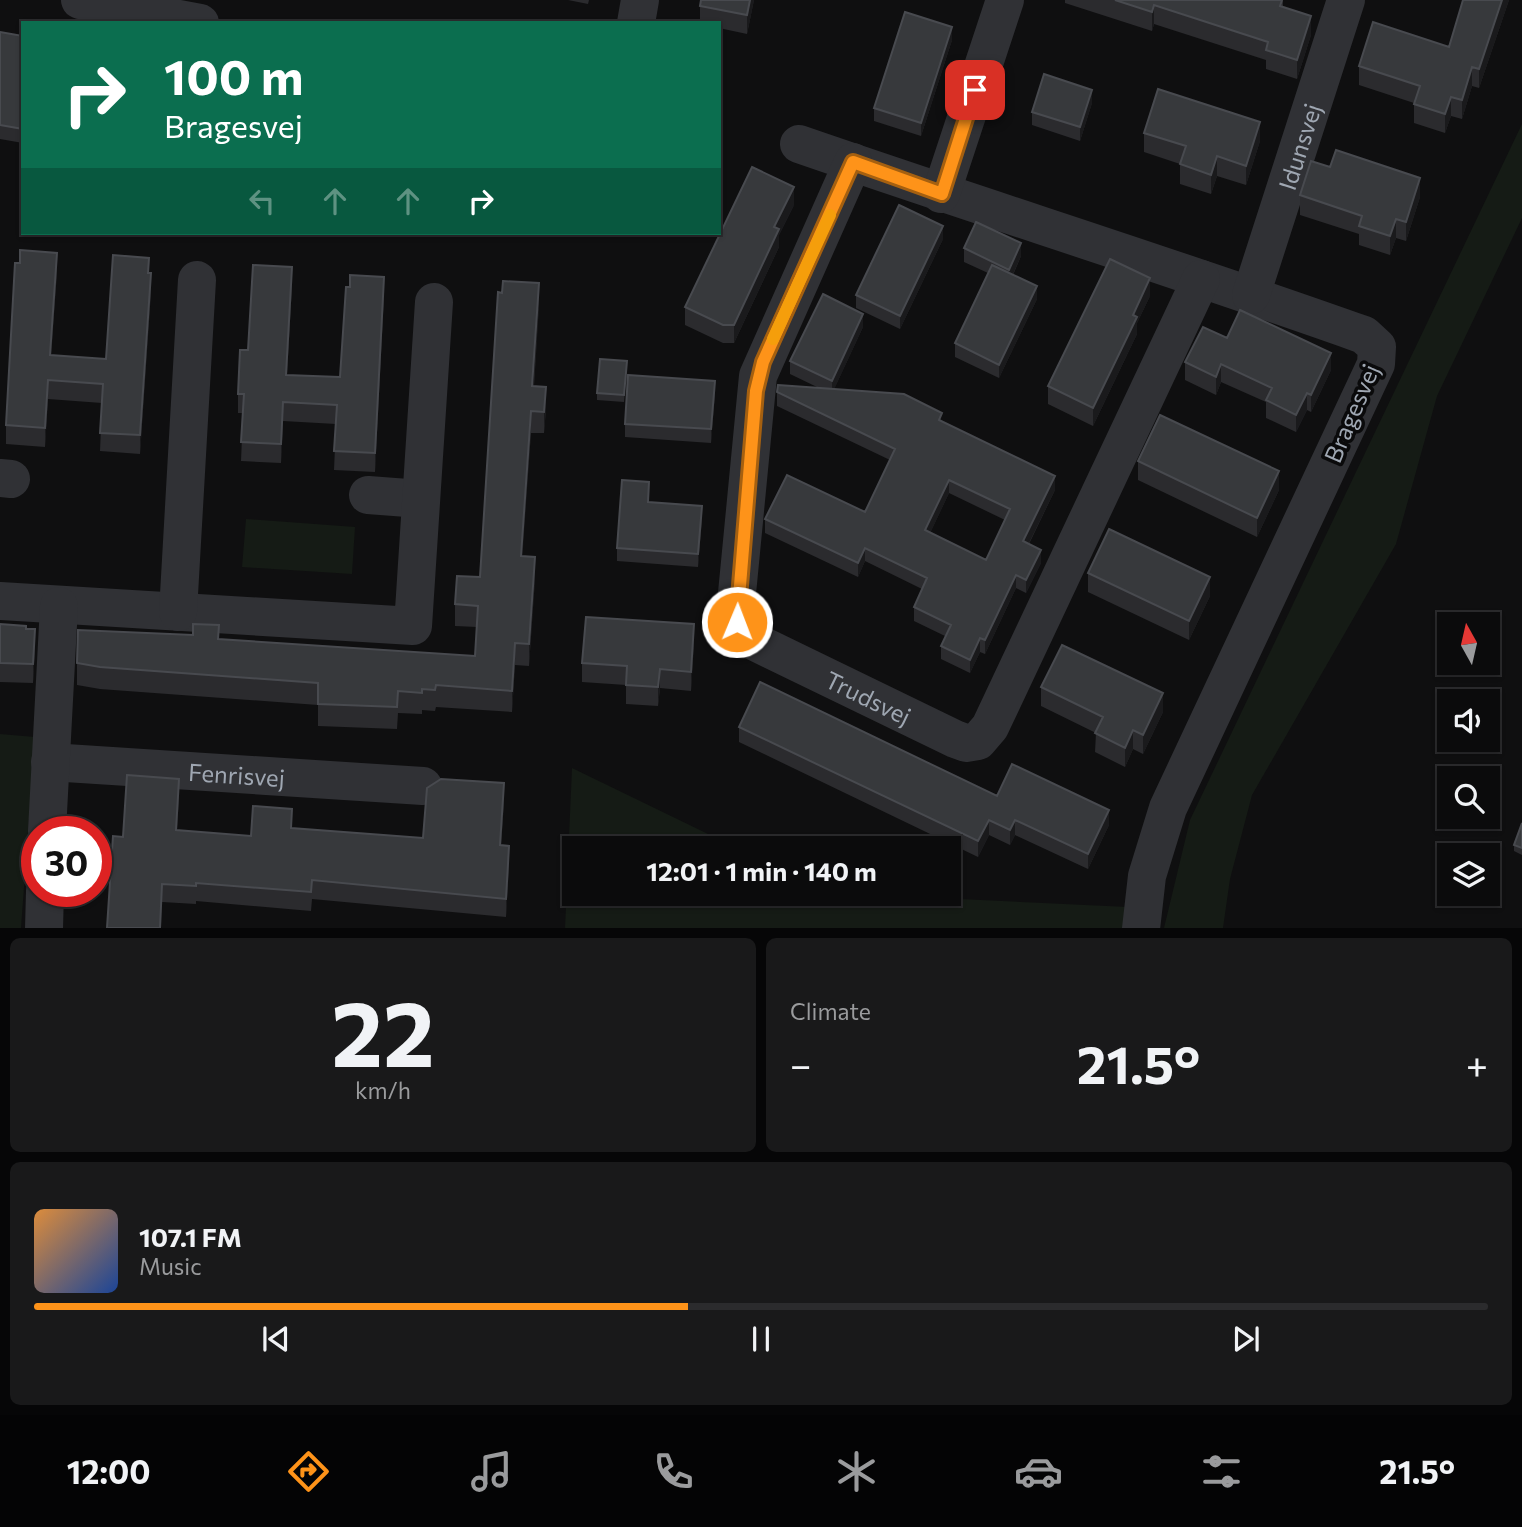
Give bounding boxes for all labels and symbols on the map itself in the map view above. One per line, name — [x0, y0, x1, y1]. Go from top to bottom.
pin — [945, 60, 1005, 120]
street label: Idunsvej — [1271, 100, 1326, 193]
street label: Bragesvej — [1317, 359, 1385, 467]
position arrow — [700, 585, 774, 659]
north arrow — [1437, 612, 1500, 676]
street label: Trudsvej — [821, 664, 916, 730]
street label: Fenrisvej — [187, 756, 286, 792]
speed limit sign: 30 — [21, 816, 112, 907]

